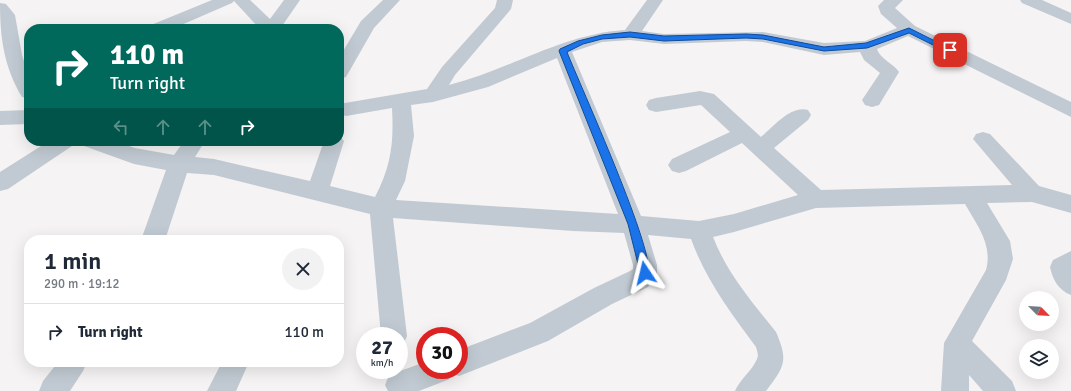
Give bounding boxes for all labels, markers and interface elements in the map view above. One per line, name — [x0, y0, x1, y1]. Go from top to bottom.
pin — [933, 33, 967, 67]
text: 110 m — [110, 38, 184, 72]
icon: arrive — [939, 39, 961, 61]
icon: right — [44, 40, 96, 92]
text: Turn right — [110, 72, 185, 94]
icon: left — [110, 116, 132, 138]
icon: ahead — [152, 116, 174, 138]
icon: ahead — [194, 116, 216, 138]
icon: right — [236, 116, 258, 138]
text: 1 min — [44, 246, 101, 276]
button: close — [282, 248, 324, 290]
position arrow — [624, 252, 666, 294]
text: 290 m · 19:12 — [44, 276, 120, 292]
north arrow — [1019, 291, 1059, 331]
map controls — [1019, 291, 1059, 379]
icon: right — [44, 321, 66, 343]
text: Turn right — [78, 323, 143, 341]
text: 110 m — [284, 323, 324, 341]
speed limit sign: 30 — [416, 327, 468, 379]
text: 27 — [371, 335, 393, 360]
button: layers — [1019, 339, 1059, 379]
text: km/h — [371, 357, 393, 369]

